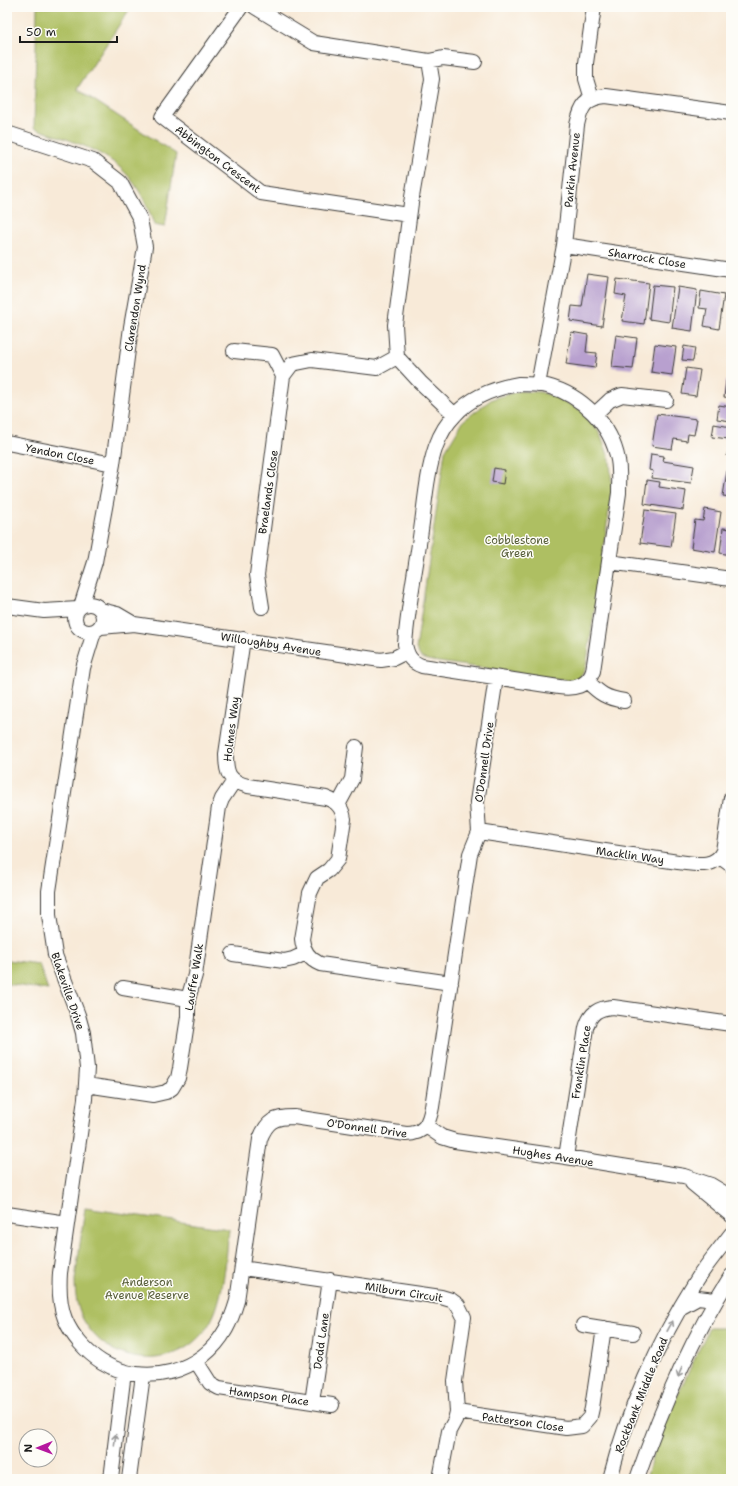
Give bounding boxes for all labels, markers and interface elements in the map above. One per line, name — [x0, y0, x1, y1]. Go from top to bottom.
scale bar — [20, 18, 117, 44]
text: 50 m — [26, 24, 56, 40]
street label: Abbington Crescent — [172, 122, 264, 197]
street label: Parkin Avenue — [561, 132, 584, 208]
street label: Sharrock Close — [607, 245, 687, 272]
street label: Clarendon Wynd — [121, 263, 150, 353]
street label: Yendon Close — [24, 440, 96, 469]
street label: Braelands Close — [255, 449, 282, 535]
park label: Cobblestone Green — [485, 533, 549, 561]
street label: Willoughby Avenue — [219, 629, 322, 660]
street label: Holmes Way — [220, 696, 243, 763]
street label: O'Donnell Drive — [471, 721, 498, 803]
street label: Macklin Way — [595, 843, 665, 868]
street label: Lauffre Walk — [182, 942, 207, 1012]
street label: Blakeville Drive — [47, 950, 88, 1032]
street label: Franklin Place — [568, 1024, 595, 1100]
street label: O'Donnell Drive — [326, 1115, 408, 1142]
street label: Hughes Avenue — [511, 1143, 595, 1170]
park label: Anderson Avenue Reserve — [105, 1275, 189, 1303]
street label: Milburn Circuit — [364, 1279, 444, 1306]
street label: Dodd Lane — [310, 1312, 333, 1370]
one-way arrow — [667, 1320, 675, 1332]
street label: Rockbank Middle Road — [611, 1335, 672, 1455]
one-way arrow — [676, 1366, 683, 1378]
street label: Hampson Place — [228, 1383, 310, 1410]
street label: Patterson Close — [481, 1409, 565, 1436]
north arrow — [18, 1428, 58, 1468]
one-way arrow — [112, 1434, 119, 1447]
text: N — [21, 1443, 36, 1453]

